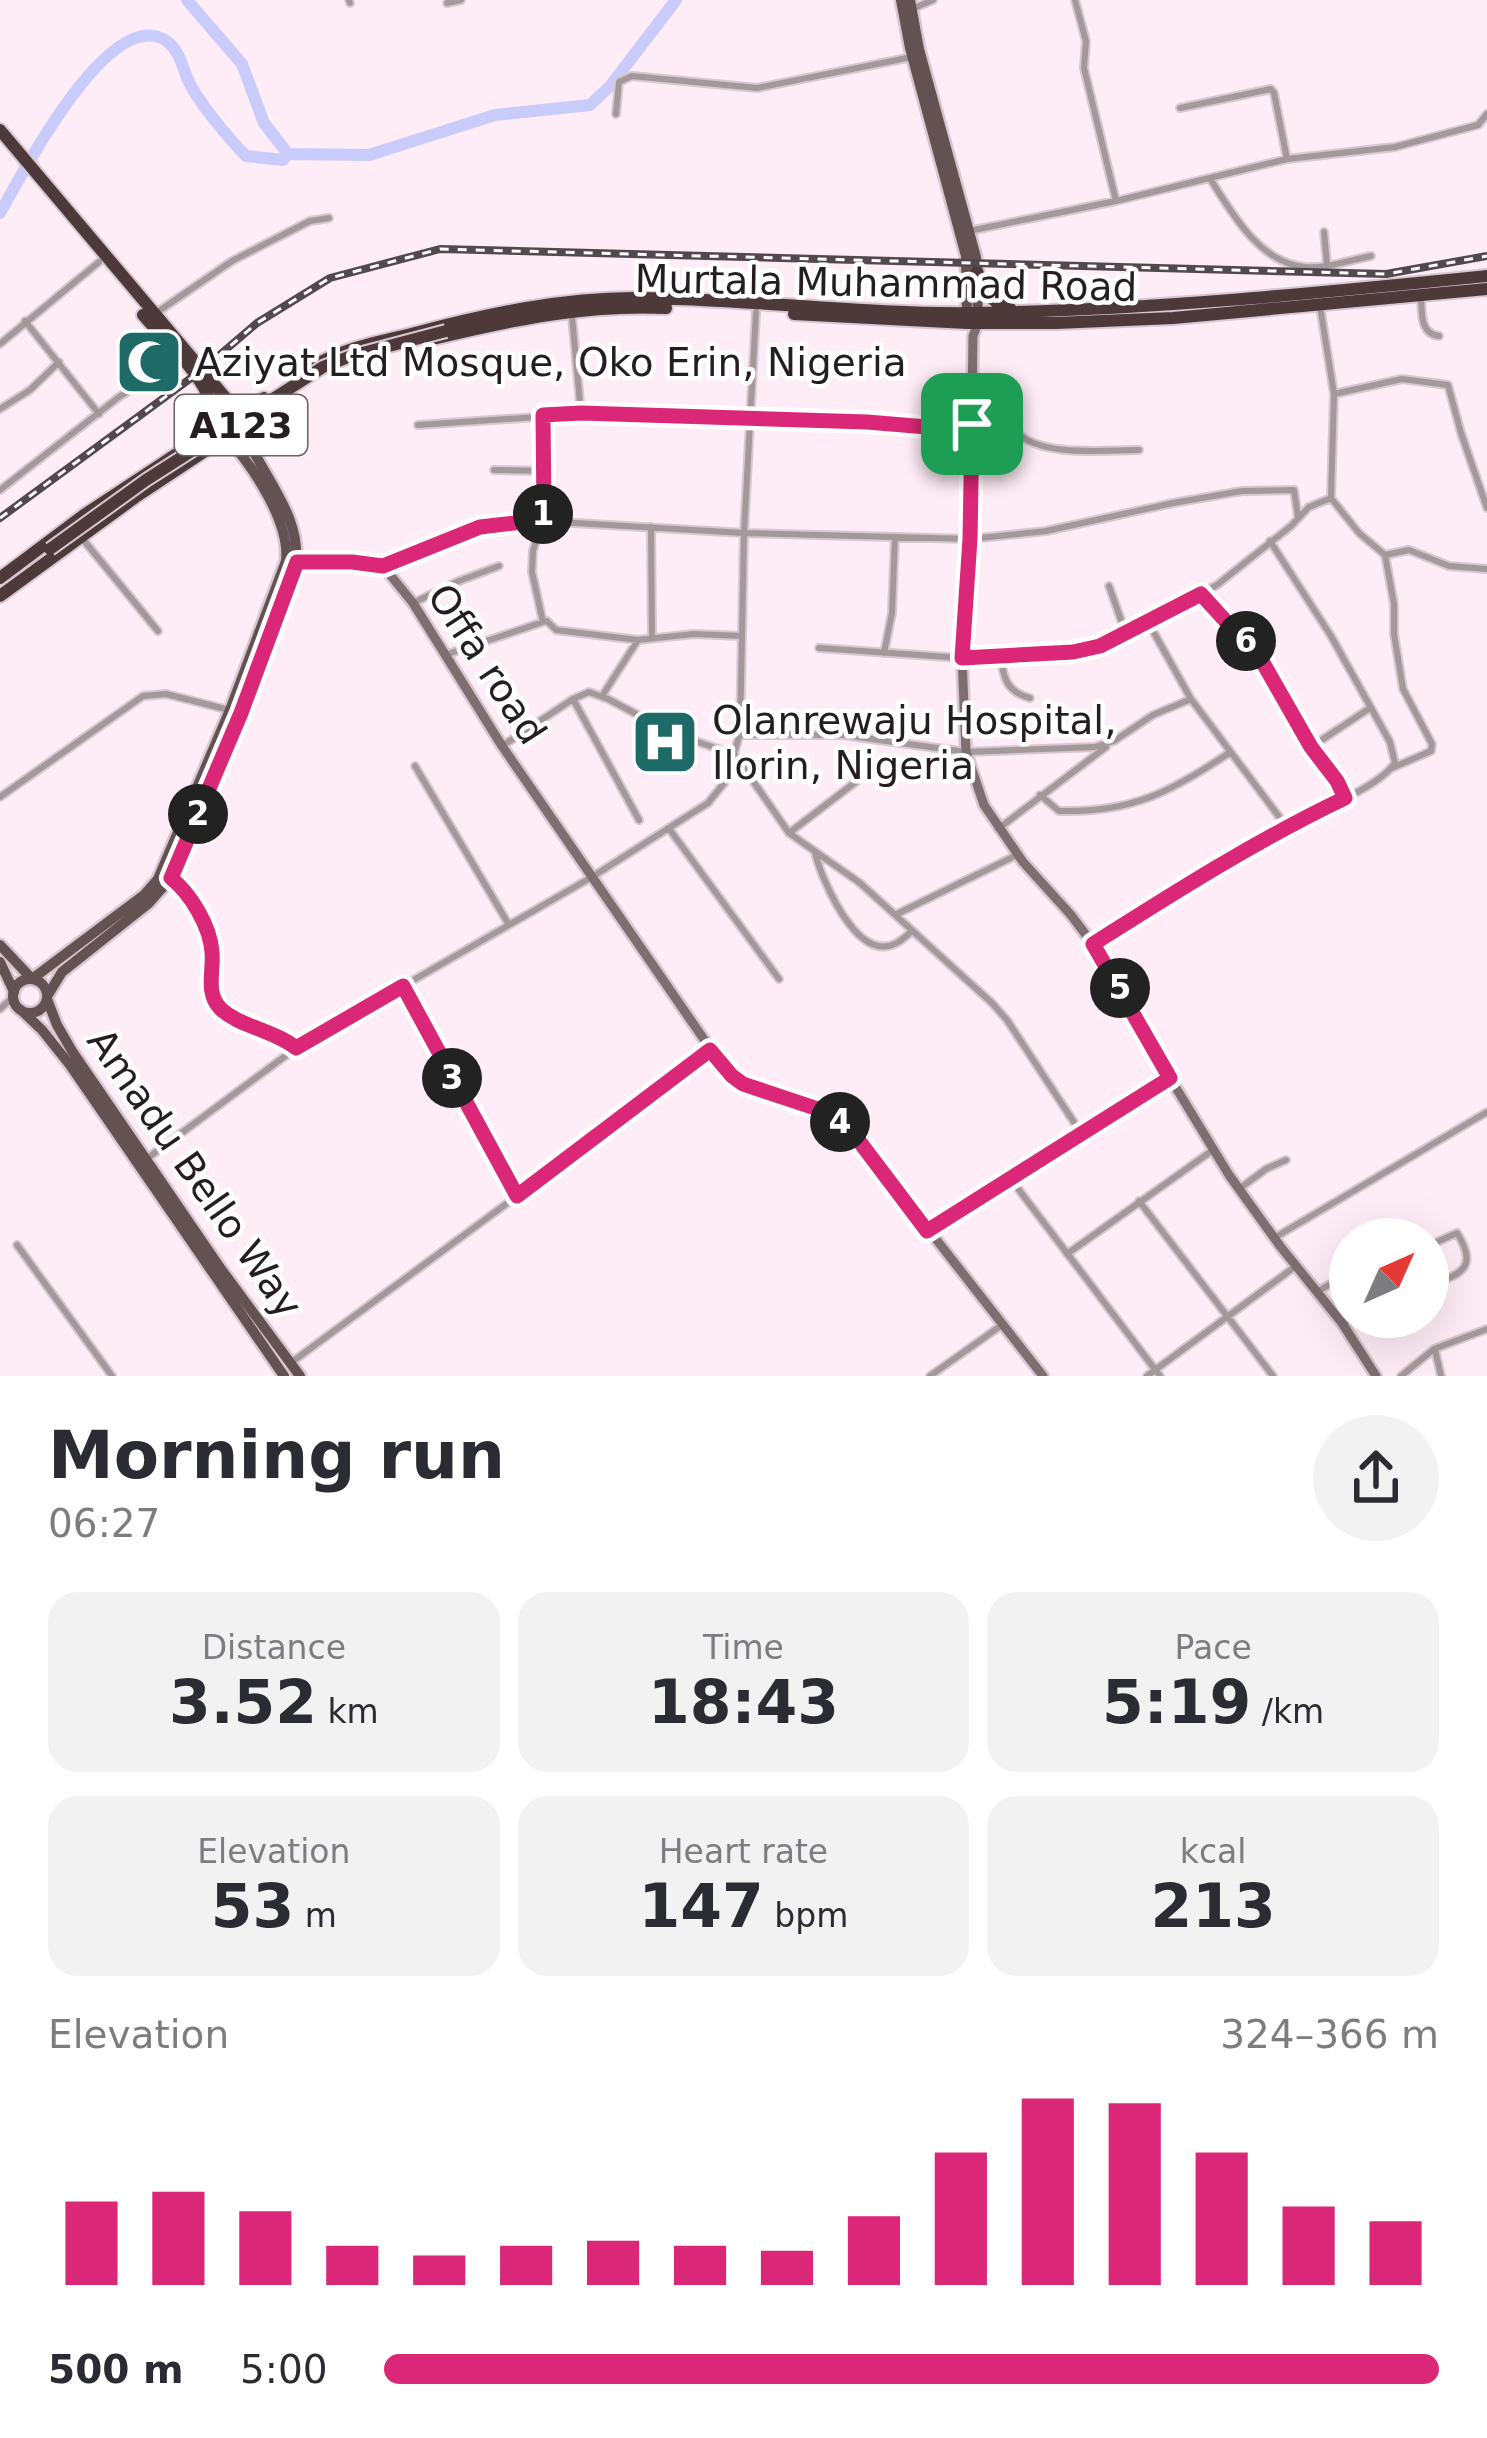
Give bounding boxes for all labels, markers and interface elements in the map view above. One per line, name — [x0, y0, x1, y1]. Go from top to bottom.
street label: Murtala Muhammad Road — [634, 256, 1138, 310]
mosque icon: Aziyat Ltd Mosque, Oko Erin, Nigeria — [114, 327, 184, 397]
place label: Aziyat Ltd Mosque, Oko Erin, Nigeria — [195, 340, 907, 385]
pin — [921, 373, 1023, 475]
icon: arrive — [939, 391, 1005, 457]
road number: A123 — [175, 395, 307, 455]
pin: 1 — [513, 484, 573, 544]
text: 1 — [532, 494, 554, 533]
street label: Offa road — [419, 576, 555, 752]
pin: 6 — [1216, 611, 1276, 671]
text: 6 — [1235, 621, 1257, 660]
place label: Olanrewaju Hospital, Ilorin, Nigeria — [712, 698, 1117, 788]
hospital icon: Olanrewaju Hospital, Ilorin, Nigeria — [630, 707, 700, 777]
pin: 2 — [168, 784, 228, 844]
text: 2 — [187, 794, 209, 833]
pin: 5 — [1090, 958, 1150, 1018]
text: 5 — [1109, 968, 1131, 1007]
street label: Amadu Bello Way — [78, 1020, 312, 1326]
pin: 3 — [422, 1048, 482, 1108]
text: 3 — [441, 1058, 463, 1097]
pin: 4 — [810, 1092, 870, 1152]
text: 4 — [829, 1102, 851, 1141]
north arrow — [1329, 1218, 1449, 1338]
map controls — [1329, 1218, 1449, 1338]
button: share — [1313, 1415, 1439, 1541]
text: Morning run — [48, 1417, 505, 1494]
text: 06:27 — [48, 1501, 160, 1546]
text: Distance — [202, 1628, 346, 1667]
text: Time — [703, 1628, 784, 1667]
text: Pace — [1175, 1628, 1252, 1667]
text: 3.52 — [169, 1667, 317, 1737]
text: 18:43 — [648, 1667, 839, 1737]
text: 5:19 — [1102, 1667, 1251, 1737]
text: km — [317, 1692, 379, 1731]
text: /km — [1251, 1692, 1324, 1731]
text: Elevation — [197, 1832, 350, 1871]
text: Heart rate — [659, 1832, 828, 1871]
text: kcal — [1180, 1832, 1246, 1871]
text: 53 — [211, 1871, 294, 1941]
text: 147 — [639, 1871, 764, 1941]
text: 213 — [1151, 1871, 1276, 1941]
text: m — [294, 1896, 337, 1935]
text: bpm — [764, 1896, 848, 1935]
text: Elevation — [48, 2012, 229, 2057]
text: 324–366 m — [1220, 2012, 1439, 2057]
text: 500 m — [48, 2347, 184, 2392]
text: 5:00 — [240, 2347, 328, 2392]

